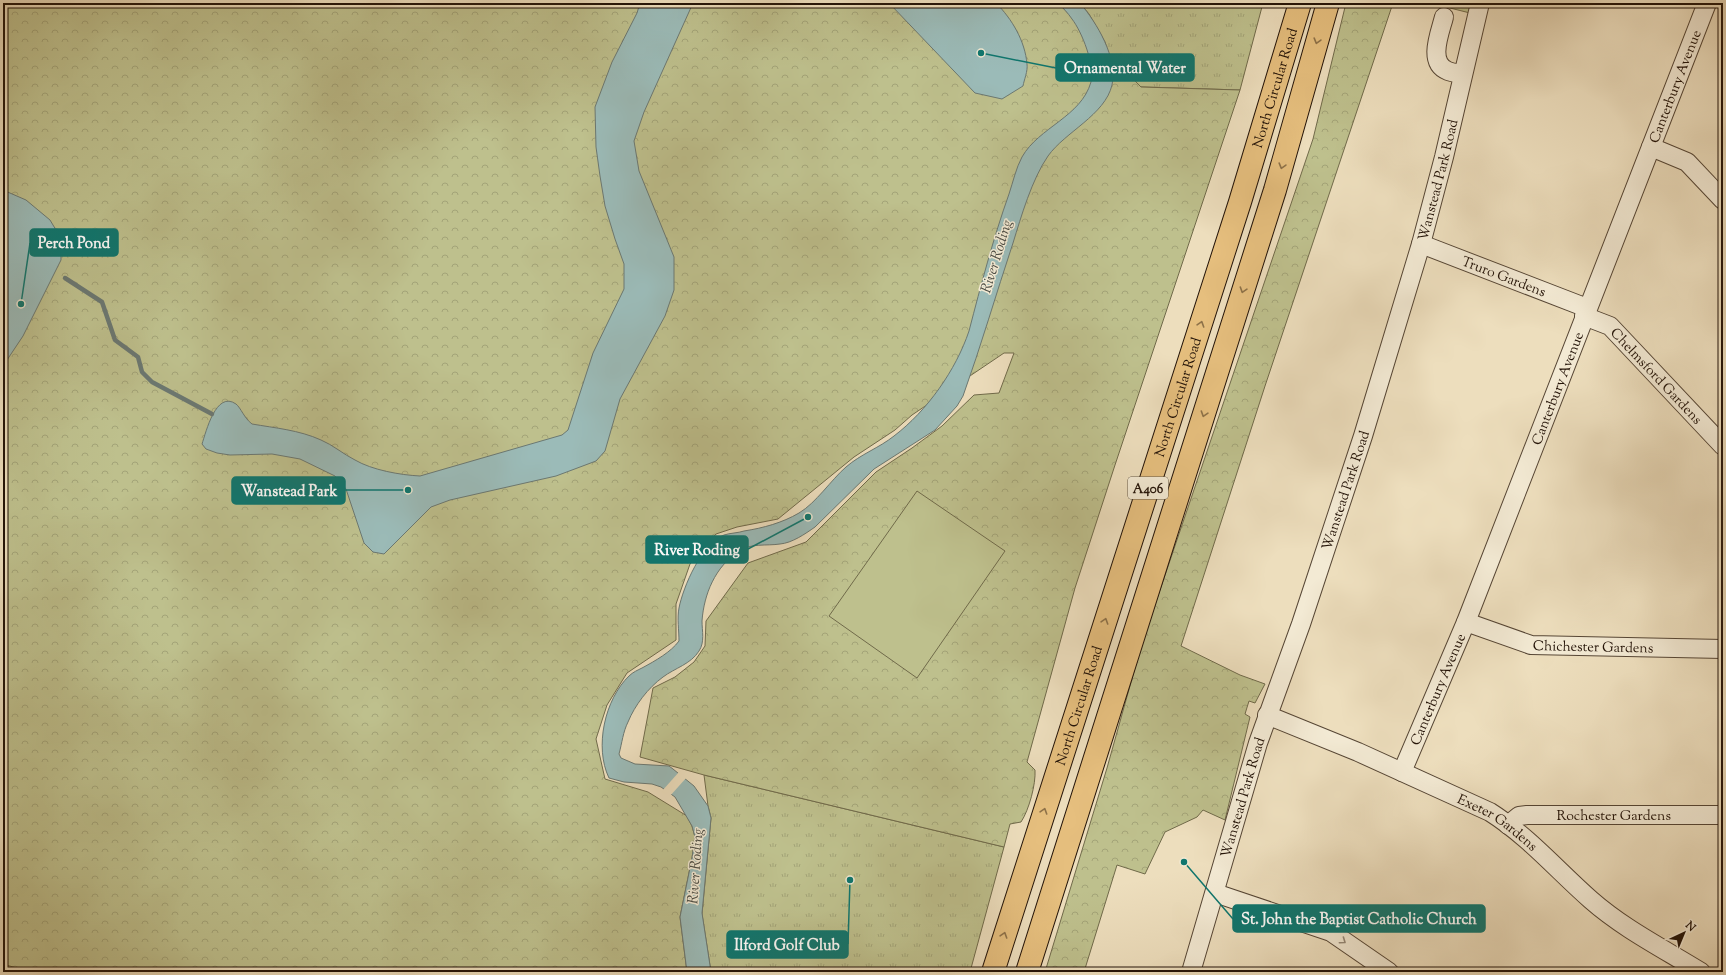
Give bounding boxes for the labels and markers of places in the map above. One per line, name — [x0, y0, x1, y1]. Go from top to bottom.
callout: Ornamental Water — [1056, 54, 1194, 81]
callout: Perch Pond — [30, 229, 118, 256]
callout: Wanstead Park — [232, 477, 345, 504]
callout: River Roding — [646, 536, 748, 563]
callout: St. John the Baptist Catholic Church — [1233, 905, 1485, 932]
callout: Ilford Golf Club — [727, 931, 848, 958]

